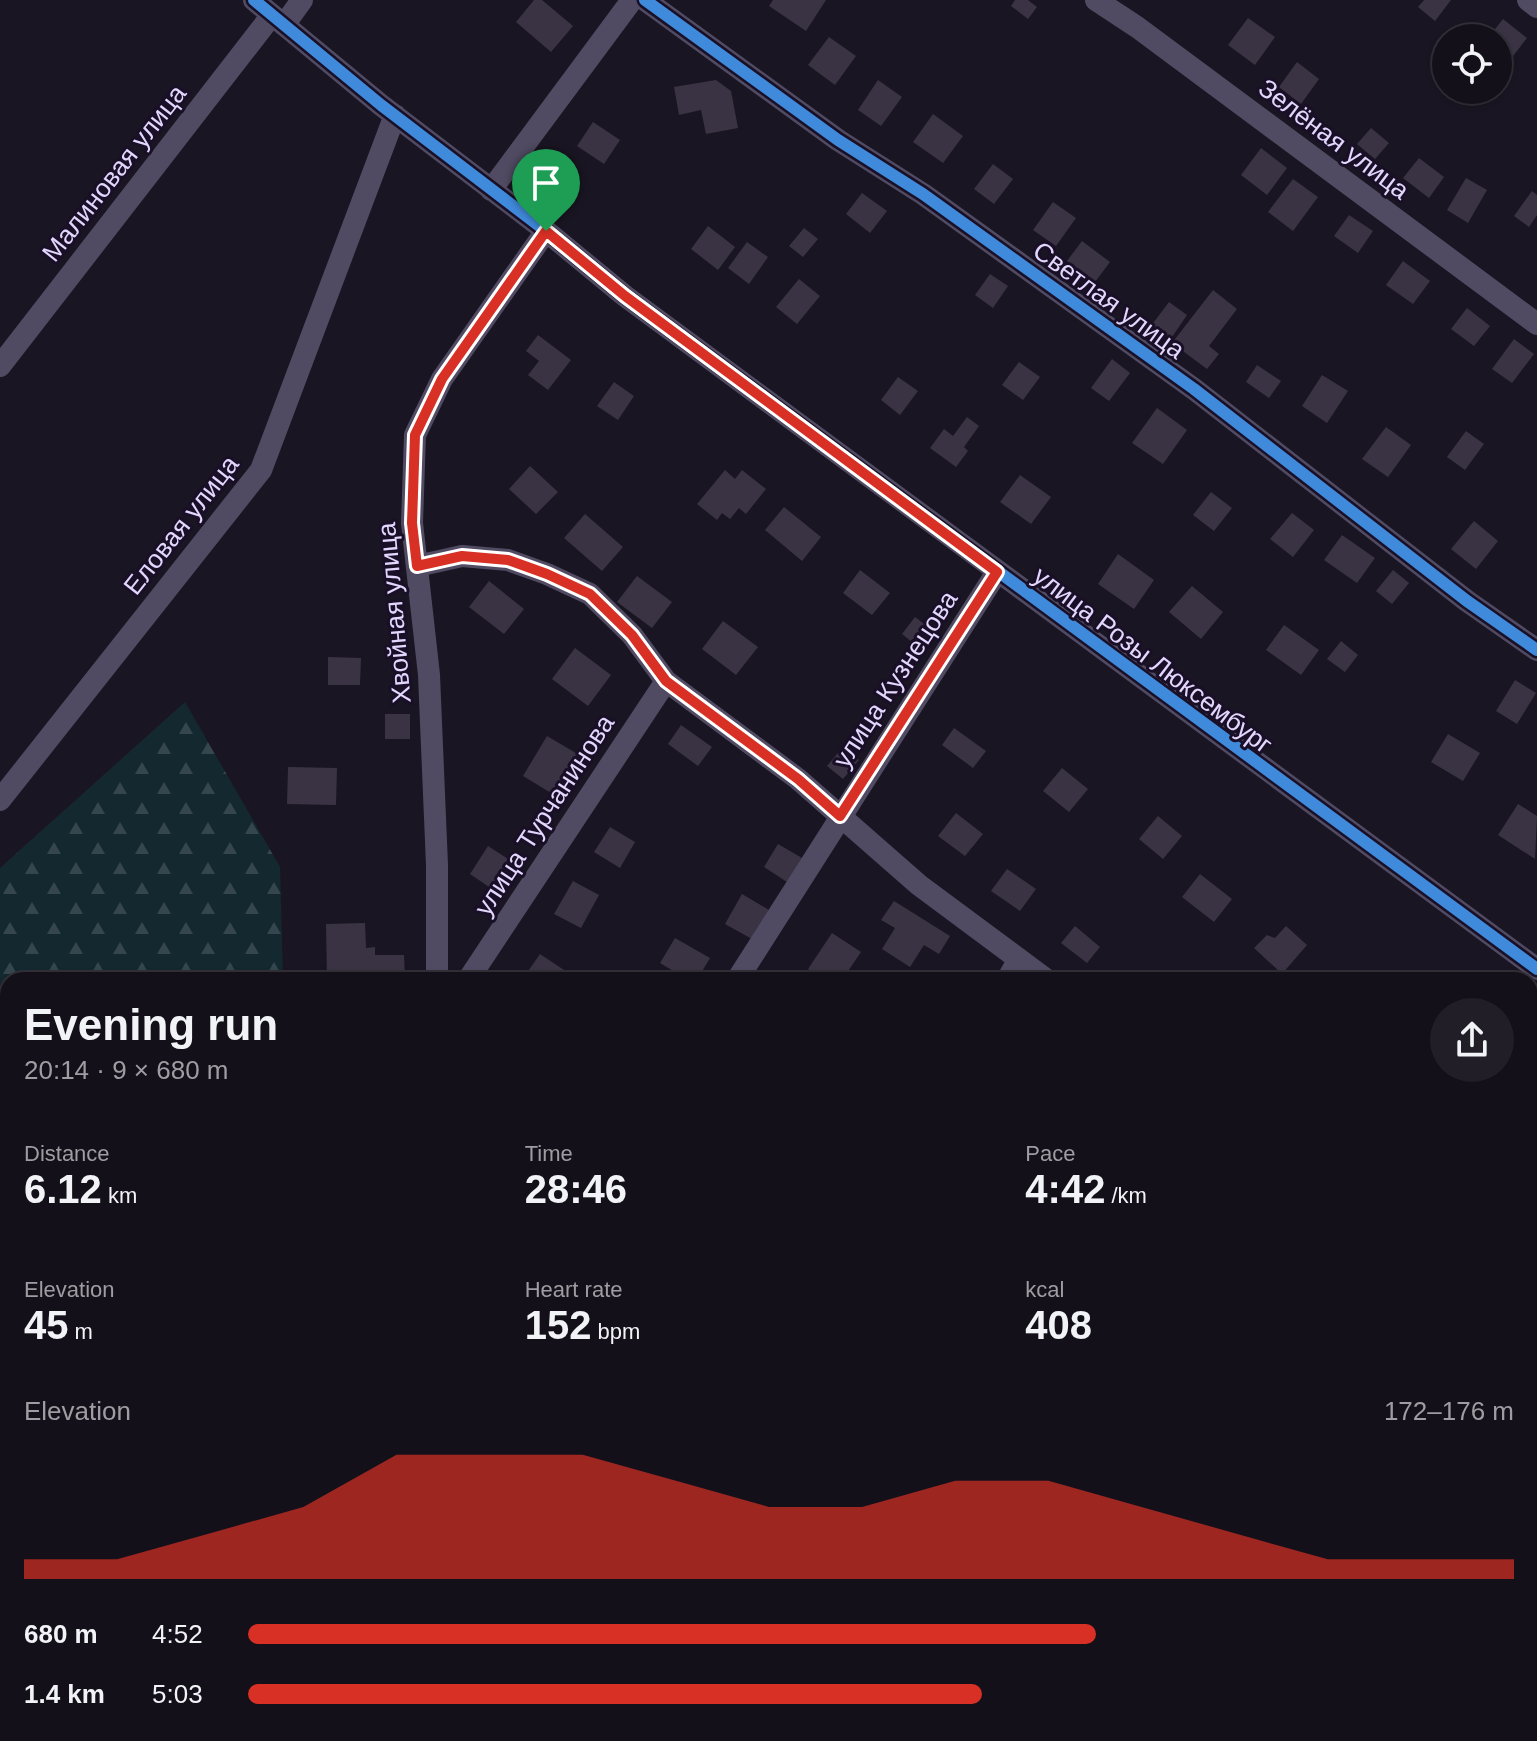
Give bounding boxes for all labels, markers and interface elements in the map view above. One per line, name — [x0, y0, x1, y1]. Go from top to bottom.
map controls — [1432, 24, 1512, 104]
button: locate — [1432, 24, 1512, 104]
street label: Зелёная улица — [1253, 73, 1416, 206]
street label: Малиновая улица — [36, 78, 193, 267]
pin — [512, 149, 580, 231]
icon: arrive — [524, 161, 568, 205]
street label: Светлая улица — [1028, 235, 1191, 365]
street label: Еловая улица — [117, 449, 245, 600]
street label: Хвойная улица — [371, 521, 417, 705]
street label: улица Розы Люксембург — [1028, 560, 1278, 760]
street label: улица Кузнецова — [827, 585, 964, 773]
street label: улица Турчанинова — [468, 709, 620, 921]
button: share — [1430, 998, 1514, 1082]
text: Evening run — [24, 1000, 278, 1049]
text: 20:14 · 9 × 680 m — [24, 1055, 229, 1085]
text: Distance — [24, 1141, 110, 1166]
text: Time — [525, 1141, 573, 1166]
text: Pace — [1025, 1141, 1075, 1166]
text: 6.12 — [24, 1167, 102, 1211]
text: 28:46 — [525, 1167, 627, 1211]
text: 4:42 — [1025, 1167, 1105, 1211]
text: km — [102, 1183, 137, 1208]
text: /km — [1105, 1183, 1147, 1208]
text: Elevation — [24, 1277, 115, 1302]
text: Heart rate — [525, 1277, 622, 1302]
text: kcal — [1025, 1277, 1064, 1302]
text: 45 — [24, 1303, 69, 1347]
text: 152 — [525, 1303, 591, 1347]
text: 408 — [1025, 1303, 1092, 1347]
text: m — [69, 1319, 93, 1344]
text: bpm — [591, 1319, 640, 1344]
text: Elevation — [24, 1396, 131, 1426]
text: 172–176 m — [1384, 1396, 1514, 1426]
text: 680 m — [24, 1619, 98, 1649]
text: 4:52 — [152, 1619, 203, 1649]
text: 1.4 km — [24, 1679, 105, 1709]
text: 5:03 — [152, 1679, 203, 1709]

